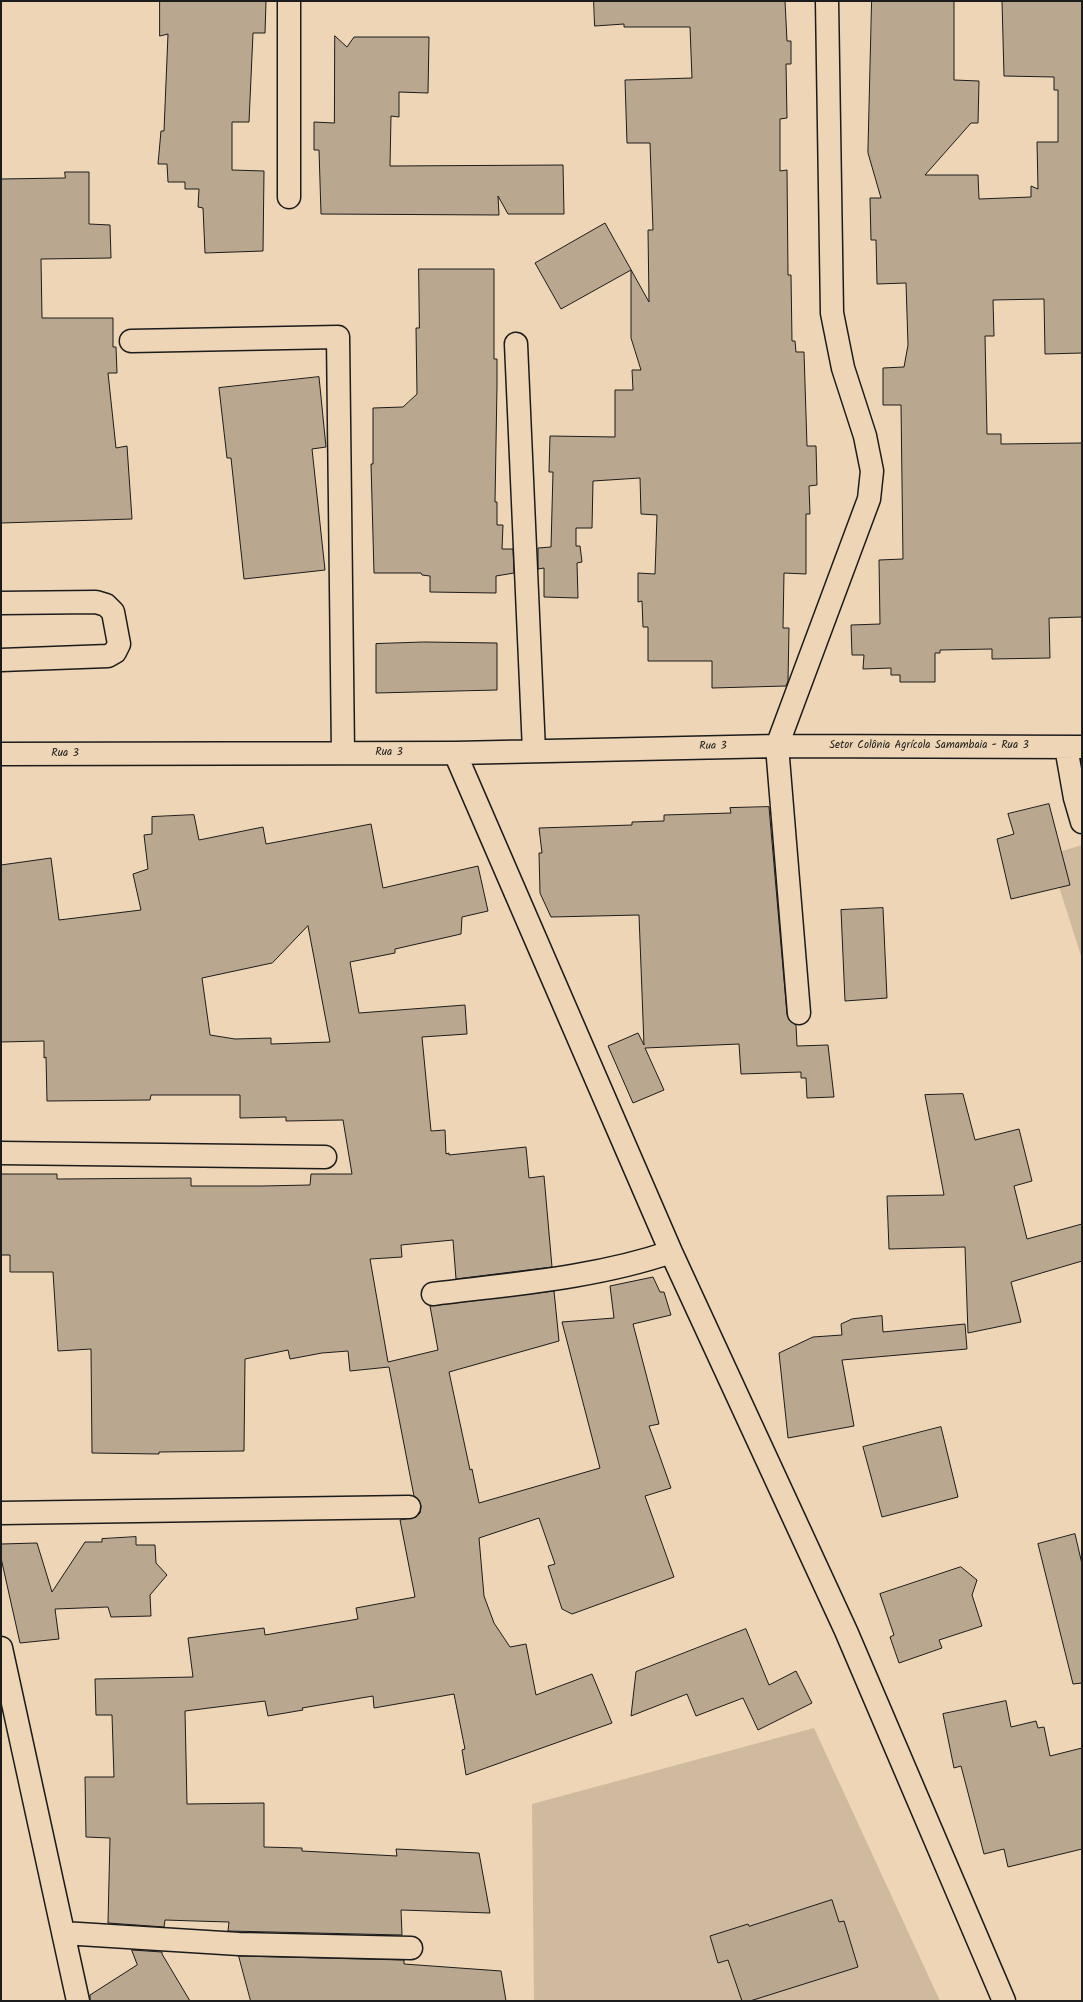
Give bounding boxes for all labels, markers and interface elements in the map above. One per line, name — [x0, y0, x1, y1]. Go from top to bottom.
street label: Setor Colônia Agrícola Samambaia - Rua 3 — [829, 739, 1029, 753]
street label: Rua 3 — [699, 740, 727, 754]
street label: Rua 3 — [375, 746, 403, 760]
street label: Rua 3 — [51, 747, 79, 761]

